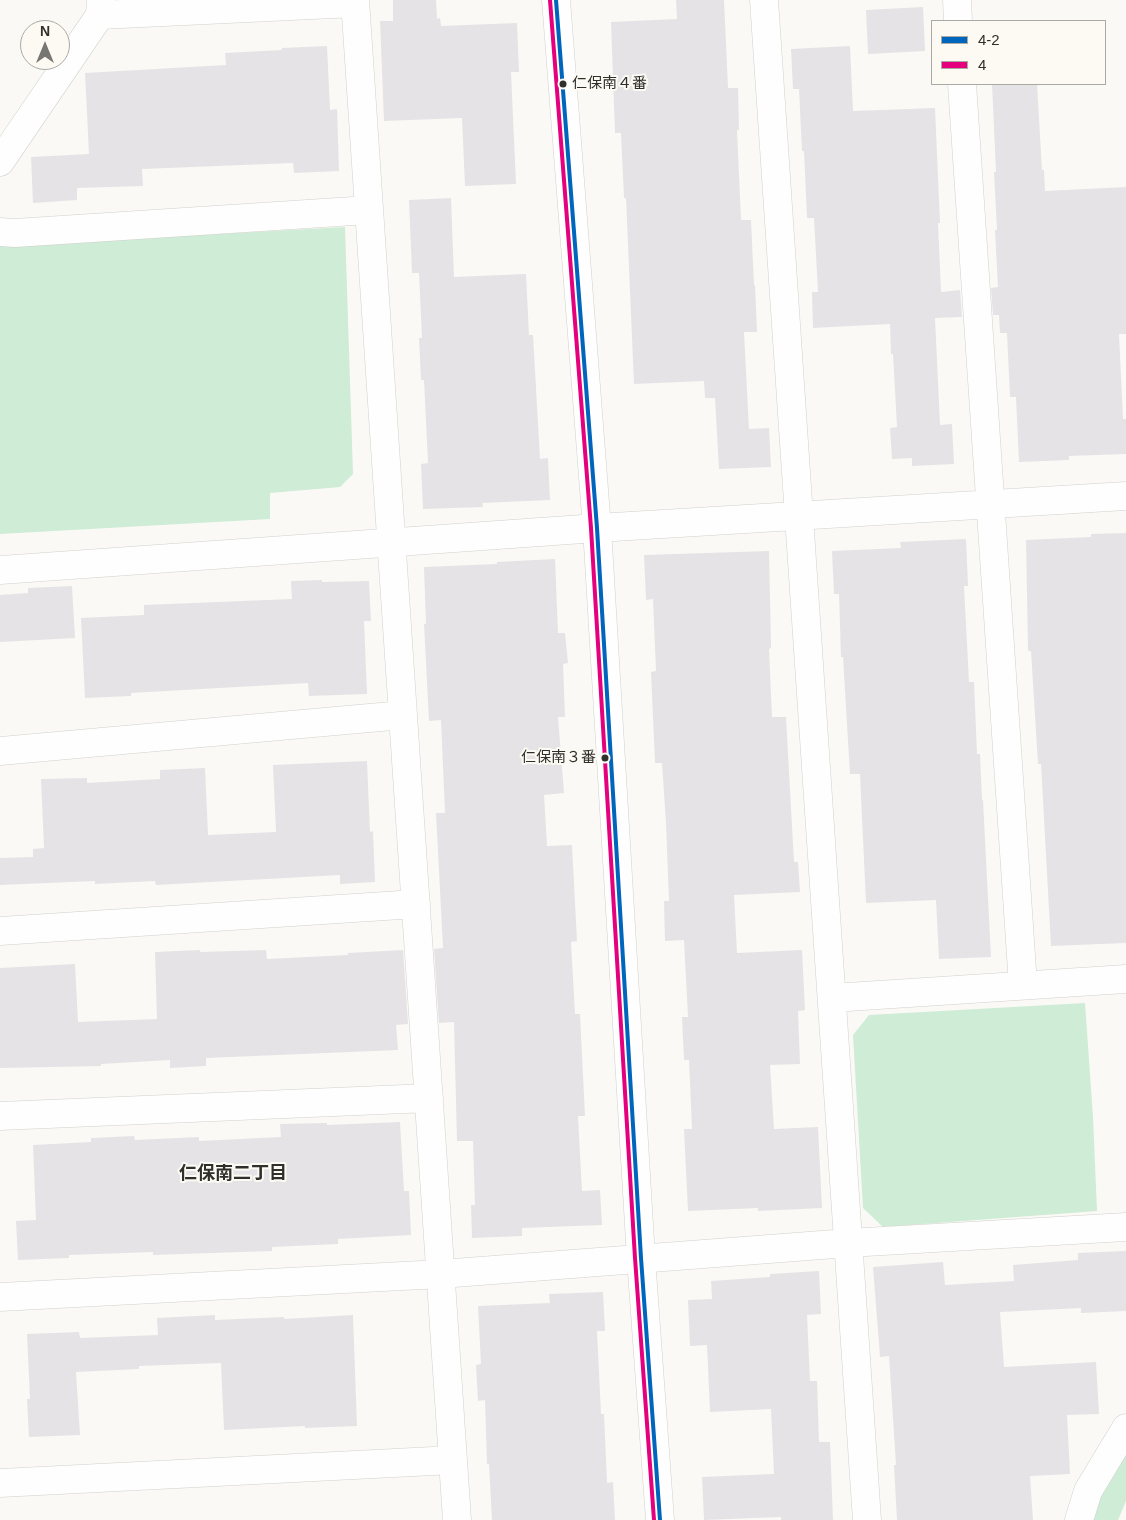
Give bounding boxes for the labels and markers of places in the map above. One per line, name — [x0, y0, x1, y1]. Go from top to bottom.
place label: 仁保南４番 — [572, 75, 647, 93]
marker: 仁保南４番 — [558, 79, 568, 89]
place label: 仁保南３番 — [521, 749, 596, 767]
marker: 仁保南３番 — [600, 753, 610, 763]

